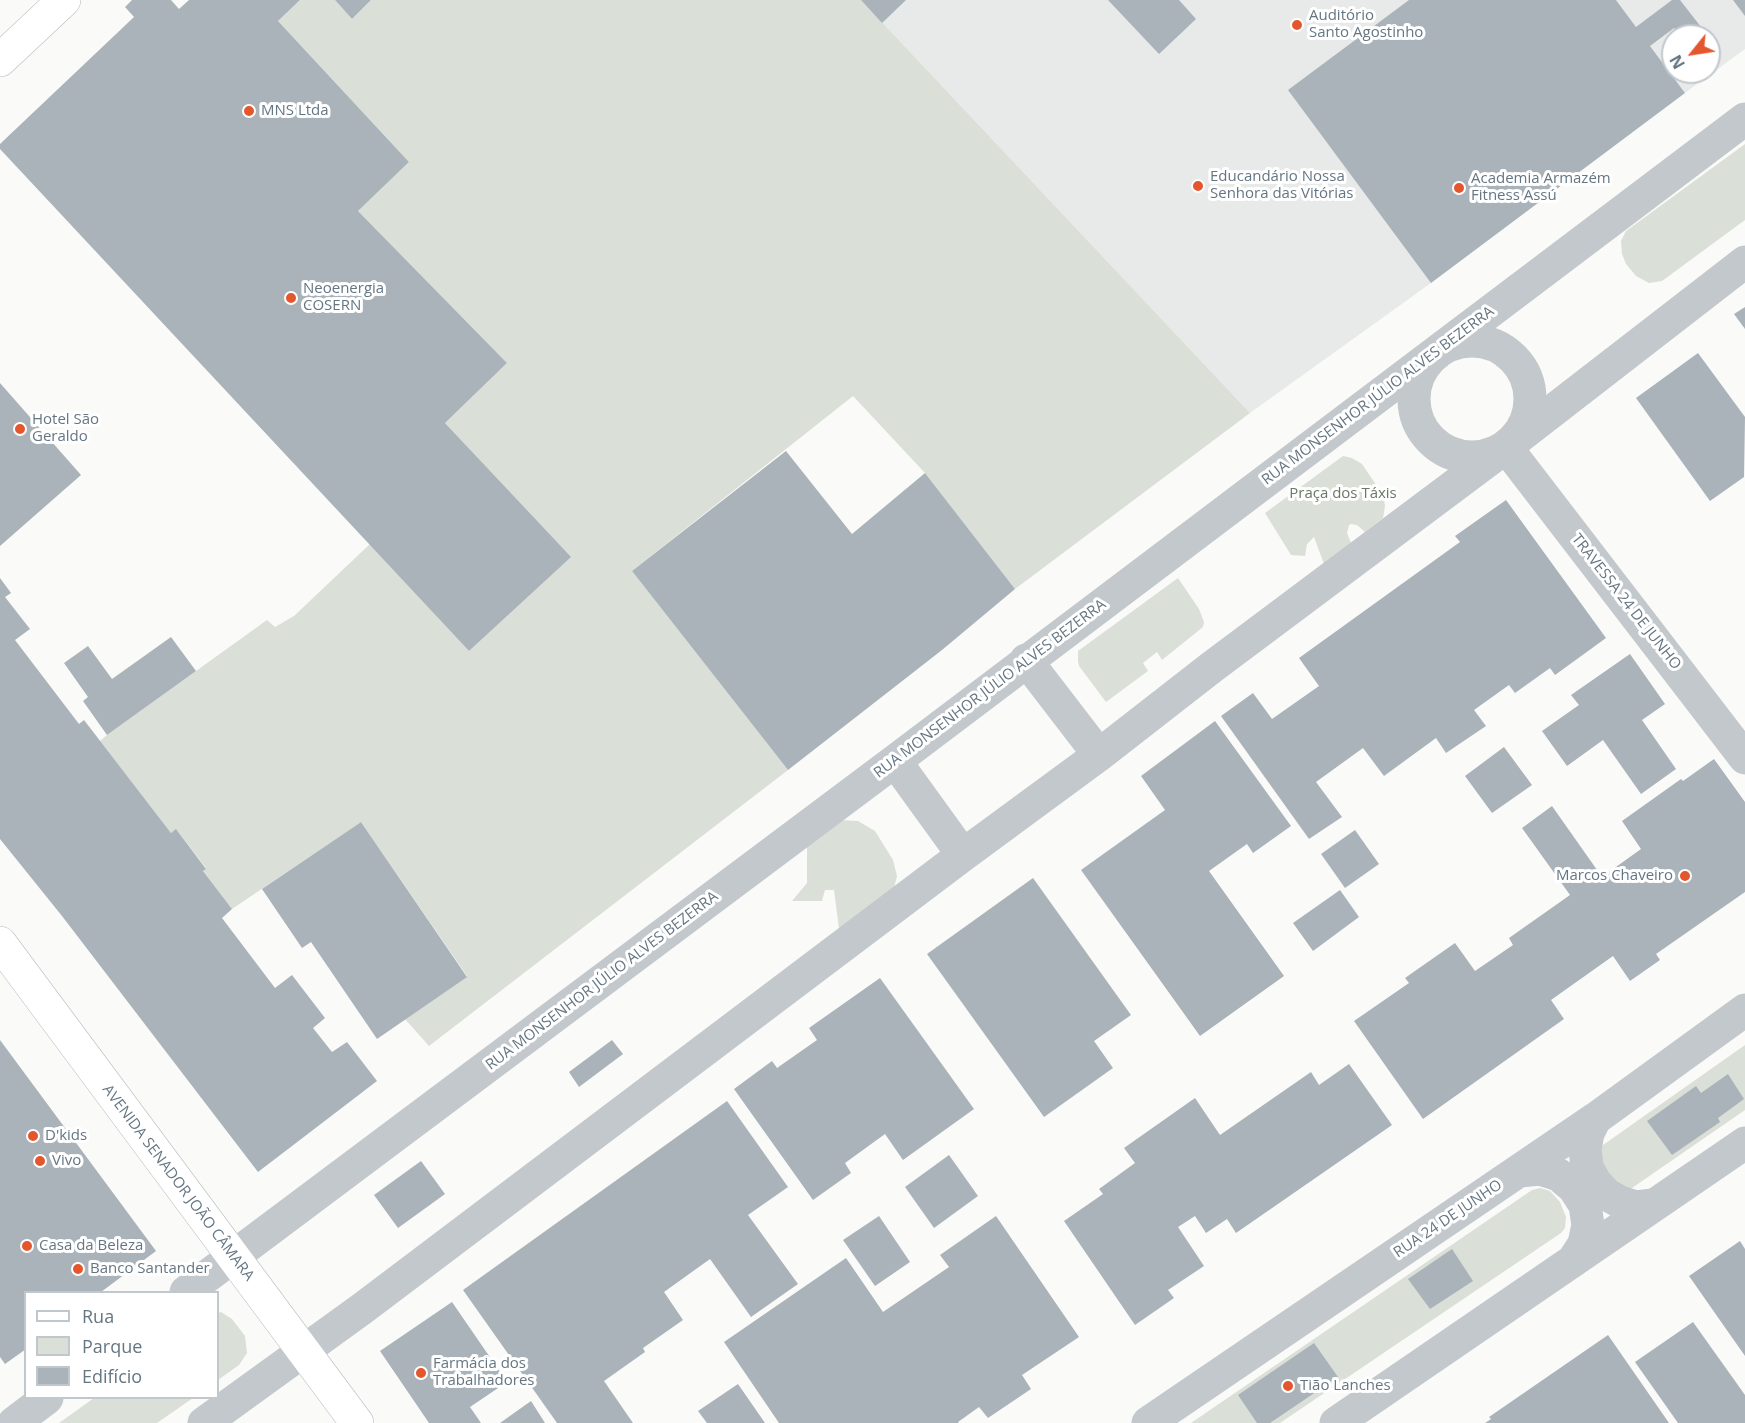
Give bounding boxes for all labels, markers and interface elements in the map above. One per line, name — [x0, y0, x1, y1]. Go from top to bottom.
place label: Auditório Santo Agostinho — [1309, 7, 1423, 42]
marker: Auditório Santo Agostinho — [1290, 18, 1304, 32]
north arrow — [1661, 24, 1721, 84]
text: N — [1664, 51, 1690, 73]
place label: MNS Ltda — [261, 102, 329, 120]
marker: MNS Ltda — [242, 104, 256, 118]
place label: Educandário Nossa Senhora das Vitórias — [1210, 168, 1353, 203]
place label: Academia Armazém Fitness Assú — [1471, 170, 1611, 205]
marker: Educandário Nossa Senhora das Vitórias — [1191, 179, 1205, 193]
marker: Academia Armazém Fitness Assú — [1452, 181, 1466, 195]
place label: Neoenergia COSERN — [303, 280, 384, 315]
marker: Neoenergia COSERN — [284, 291, 298, 305]
street label: RUA MONSENHOR JÚLIO ALVES BEZERRA — [1258, 303, 1498, 489]
place label: Hotel São Geraldo — [32, 411, 99, 446]
marker: Hotel São Geraldo — [13, 422, 27, 436]
park label: Praça dos Táxis — [1289, 485, 1397, 503]
street label: TRAVESSA 24 DE JUNHO — [1567, 531, 1685, 673]
street label: RUA MONSENHOR JÚLIO ALVES BEZERRA — [870, 596, 1110, 782]
place label: Marcos Chaveiro — [1556, 867, 1673, 885]
marker: Marcos Chaveiro — [1678, 869, 1692, 883]
street label: RUA MONSENHOR JÚLIO ALVES BEZERRA — [482, 888, 722, 1074]
street label: AVENIDA SENADOR JOÃO CÂMARA — [98, 1081, 258, 1285]
place label: D'kids — [45, 1127, 87, 1145]
marker: D'kids — [26, 1129, 40, 1143]
place label: Vivo — [52, 1152, 81, 1170]
marker: Vivo — [33, 1154, 47, 1168]
street label: RUA 24 DE JUNHO — [1390, 1176, 1506, 1262]
place label: Casa da Beleza — [39, 1237, 143, 1255]
marker: Casa da Beleza — [20, 1239, 34, 1253]
place label: Banco Santander — [90, 1260, 210, 1278]
marker: Banco Santander — [71, 1262, 85, 1276]
legend — [24, 1291, 219, 1399]
text: Rua — [82, 1304, 114, 1328]
text: Parque — [82, 1334, 142, 1358]
place label: Farmácia dos Trabalhadores — [433, 1355, 534, 1390]
text: Edifício — [82, 1364, 142, 1388]
marker: Farmácia dos Trabalhadores — [414, 1366, 428, 1380]
place label: Tião Lanches — [1300, 1377, 1391, 1395]
marker: Tião Lanches — [1281, 1379, 1295, 1393]

